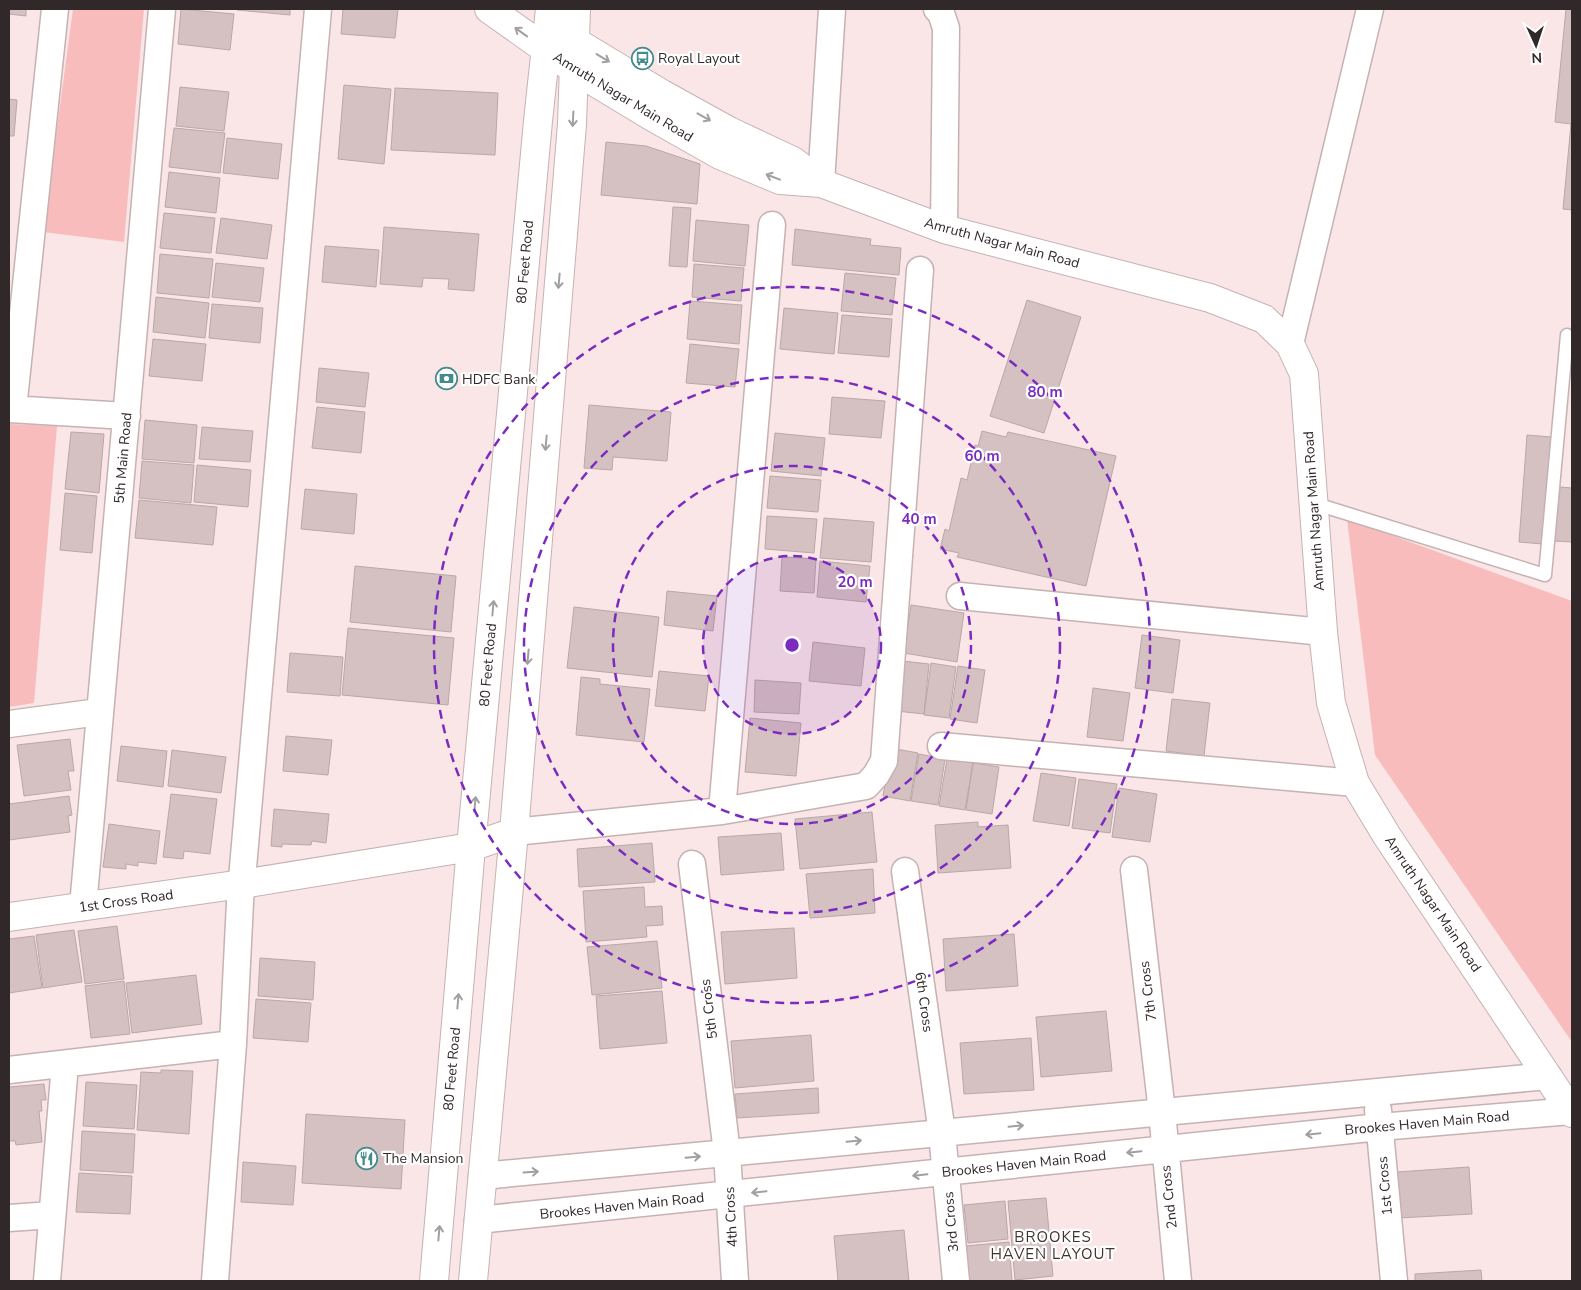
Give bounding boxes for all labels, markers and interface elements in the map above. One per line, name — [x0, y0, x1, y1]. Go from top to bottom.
north arrow — [1511, 20, 1561, 70]
one-way arrow — [514, 27, 528, 37]
bus stop icon: Royal Layout — [630, 46, 654, 70]
street label: Amruth Nagar Main Road — [549, 48, 697, 146]
text: N — [1531, 48, 1542, 67]
place label: Royal Layout — [658, 49, 740, 68]
one-way arrow — [596, 54, 610, 64]
one-way arrow — [568, 110, 577, 126]
one-way arrow — [697, 113, 711, 123]
one-way arrow — [766, 171, 781, 181]
street label: Amruth Nagar Main Road — [922, 213, 1082, 273]
street label: 80 Feet Road — [512, 219, 538, 305]
one-way arrow — [555, 272, 564, 288]
bank icon: HDFC Bank — [434, 367, 458, 391]
place label: HDFC Bank — [462, 370, 536, 389]
text: 80 m — [1027, 382, 1063, 402]
street label: 5th Main Road — [110, 412, 136, 504]
street label: Amruth Nagar Main Road — [1299, 430, 1329, 592]
one-way arrow — [541, 434, 551, 450]
text: 60 m — [964, 446, 1000, 466]
text: 40 m — [901, 509, 937, 529]
text: 20 m — [837, 572, 873, 592]
one-way arrow — [488, 600, 498, 616]
street label: 80 Feet Road — [475, 622, 501, 708]
centre of rings — [783, 636, 801, 654]
one-way arrow — [523, 649, 533, 665]
one-way arrow — [470, 796, 479, 812]
street label: Amruth Nagar Main Road — [1380, 832, 1486, 976]
street label: 1st Cross Road — [77, 885, 175, 917]
street label: 7th Cross — [1135, 960, 1161, 1022]
street label: 6th Cross — [910, 971, 938, 1034]
street label: 5th Cross — [696, 978, 722, 1040]
one-way arrow — [453, 993, 463, 1009]
street label: 80 Feet Road — [439, 1026, 465, 1112]
street label: Brookes Haven Main Road — [1344, 1106, 1510, 1140]
one-way arrow — [1008, 1121, 1024, 1131]
one-way arrow — [1305, 1129, 1321, 1139]
one-way arrow — [846, 1136, 862, 1146]
restaurant icon: The Mansion — [355, 1146, 379, 1170]
street label: Brookes Haven Main Road — [941, 1146, 1107, 1182]
one-way arrow — [1126, 1148, 1142, 1157]
place label: The Mansion — [383, 1149, 464, 1168]
one-way arrow — [684, 1152, 700, 1161]
street label: 1st Cross — [1373, 1155, 1397, 1216]
street label: 2nd Cross — [1156, 1164, 1182, 1230]
one-way arrow — [522, 1167, 538, 1176]
one-way arrow — [912, 1170, 928, 1180]
street label: 4th Cross — [720, 1186, 742, 1248]
one-way arrow — [751, 1187, 767, 1197]
street label: Brookes Haven Main Road — [539, 1188, 705, 1224]
street label: 3rd Cross — [939, 1191, 963, 1253]
one-way arrow — [434, 1225, 443, 1241]
district label: BROOKES HAVEN LAYOUT — [990, 1227, 1116, 1264]

